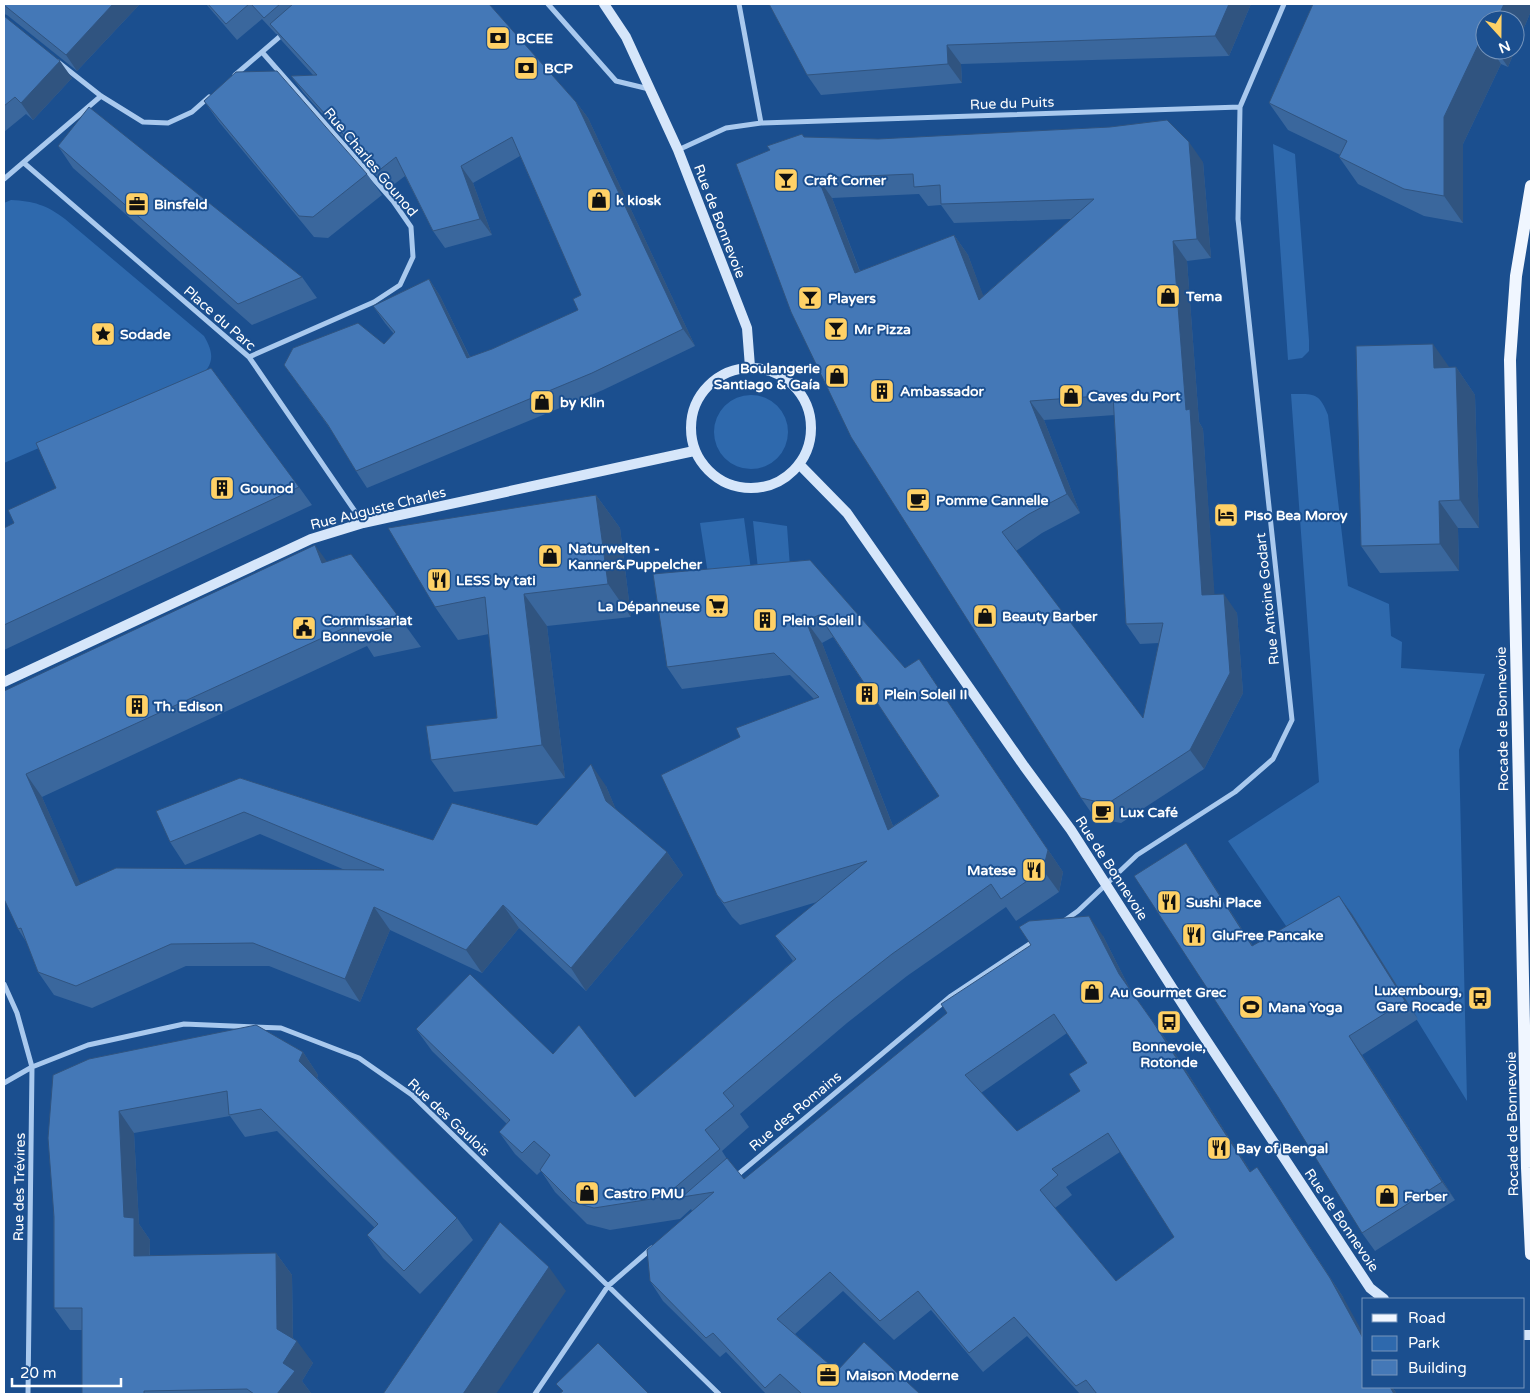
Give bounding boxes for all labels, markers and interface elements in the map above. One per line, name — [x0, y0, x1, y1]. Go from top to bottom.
north arrow — [1475, 10, 1525, 60]
bank icon: BCEE — [485, 25, 511, 51]
place label: BCEE — [516, 30, 553, 47]
text: N — [1496, 37, 1513, 57]
bank icon: BCP — [513, 55, 539, 81]
place label: BCP — [544, 60, 573, 77]
street label: Rue du Puits — [970, 94, 1055, 113]
street label: Rue Charles Gounod — [320, 104, 421, 220]
street label: Rue de Bonnevoie — [690, 162, 749, 281]
bar icon: Craft Corner — [773, 167, 799, 193]
place label: Craft Corner — [804, 172, 887, 189]
shop icon: k kiosk — [586, 187, 612, 213]
office icon: Binsfeld — [124, 191, 150, 217]
place label: k kiosk — [616, 192, 662, 209]
place label: Binsfeld — [154, 196, 208, 213]
street label: Place du Parc — [180, 282, 259, 354]
shop icon: Tema — [1155, 283, 1181, 309]
bar icon: Players — [797, 285, 823, 311]
place label: Tema — [1185, 288, 1222, 305]
place label: Players — [828, 290, 876, 307]
bar icon: Mr Pizza — [823, 316, 849, 342]
place icon: Sodade — [90, 321, 116, 347]
place label: Mr Pizza — [854, 321, 911, 338]
place label: Sodade — [120, 326, 171, 343]
place label: Boulangerie Santiago & Gaía — [714, 360, 820, 393]
shop icon: Boulangerie Santiago & Gaía — [824, 363, 850, 389]
building icon: Ambassador — [869, 378, 895, 404]
place label: Ambassador — [900, 383, 985, 400]
shop icon: Caves du Port — [1058, 383, 1084, 409]
place label: Caves du Port — [1088, 388, 1181, 405]
shop icon: by Klin — [529, 389, 555, 415]
place label: by Klin — [560, 394, 605, 411]
building icon: Gounod — [209, 475, 235, 501]
place label: Gounod — [240, 480, 294, 497]
street label: Rue Auguste Charles — [308, 483, 448, 534]
cafe icon: Pomme Cannelle — [905, 487, 931, 513]
place label: Pomme Cannelle — [936, 492, 1049, 509]
hotel icon: Piso Bea Moroy — [1213, 502, 1239, 528]
place label: Piso Bea Moroy — [1244, 507, 1348, 524]
street label: Rue Antoine Godart — [1252, 531, 1283, 666]
place label: Naturwelten - Kanner&Puppelcher — [568, 540, 703, 573]
shop icon: Naturwelten - Kanner&Puppelcher — [537, 543, 563, 569]
restaurant icon: LESS by tati — [426, 567, 452, 593]
place label: LESS by tati — [456, 572, 536, 589]
supermarket icon: La Dépanneuse — [704, 593, 730, 619]
place label: La Dépanneuse — [597, 598, 700, 615]
shop icon: Beauty Barber — [972, 603, 998, 629]
building icon: Plein Soleil I — [752, 607, 778, 633]
place label: Beauty Barber — [1002, 608, 1098, 625]
place label: Commissariat Bonnevoie — [322, 612, 413, 645]
place label: Plein Soleil I — [782, 612, 862, 629]
public building icon: Commissariat Bonnevoie — [291, 615, 317, 641]
street label: Rocade de Bonnevoie — [1493, 646, 1512, 792]
building icon: Plein Soleil II — [854, 681, 880, 707]
place label: Plein Soleil II — [884, 686, 968, 703]
building icon: Th. Edison — [124, 693, 150, 719]
place label: Th. Edison — [153, 698, 223, 715]
cafe icon: Lux Café — [1090, 799, 1116, 825]
place label: Lux Café — [1120, 804, 1178, 821]
street label: Rue de Bonnevoie — [1072, 813, 1152, 924]
restaurant icon: Matese — [1021, 857, 1047, 883]
place label: Matese — [967, 862, 1016, 879]
restaurant icon: Sushi Place — [1156, 889, 1182, 915]
place label: Sushi Place — [1186, 894, 1261, 911]
restaurant icon: GluFree Pancake — [1181, 922, 1207, 948]
place label: GluFree Pancake — [1212, 927, 1324, 944]
shop icon: Au Gourmet Grec — [1079, 979, 1105, 1005]
place label: Luxembourg, Gare Rocade — [1374, 982, 1462, 1015]
place label: Au Gourmet Grec — [1110, 984, 1227, 1001]
bus stop icon: Luxembourg, Gare Rocade — [1467, 985, 1493, 1011]
sports icon: Mana Yoga — [1238, 994, 1264, 1020]
place label: Mana Yoga — [1268, 999, 1343, 1016]
bus stop icon: Bonnevoie, Rotonde — [1156, 1009, 1182, 1035]
place label: Bonnevoie, Rotonde — [1132, 1038, 1206, 1071]
street label: Rocade de Bonnevoie — [1503, 1051, 1522, 1197]
street label: Rue des Romains — [746, 1068, 845, 1155]
street label: Rue des Gaulois — [404, 1075, 494, 1160]
street label: Rue des Trévires — [10, 1132, 29, 1241]
restaurant icon: Bay of Bengal — [1206, 1135, 1232, 1161]
place label: Bay of Bengal — [1236, 1140, 1328, 1157]
street label: Rue de Bonnevoie — [1301, 1165, 1382, 1275]
shop icon: Castro PMU — [574, 1180, 600, 1206]
shop icon: Ferber — [1374, 1183, 1400, 1209]
place label: Castro PMU — [604, 1185, 684, 1202]
place label: Ferber — [1404, 1188, 1448, 1205]
legend — [1362, 1298, 1525, 1388]
text: Road — [1408, 1309, 1446, 1327]
text: Park — [1408, 1334, 1440, 1352]
scale bar — [12, 1356, 121, 1388]
text: Building — [1408, 1359, 1467, 1377]
office icon: Maison Moderne — [815, 1362, 841, 1388]
text: 20 m — [20, 1364, 57, 1382]
place label: Maison Moderne — [846, 1367, 959, 1384]

